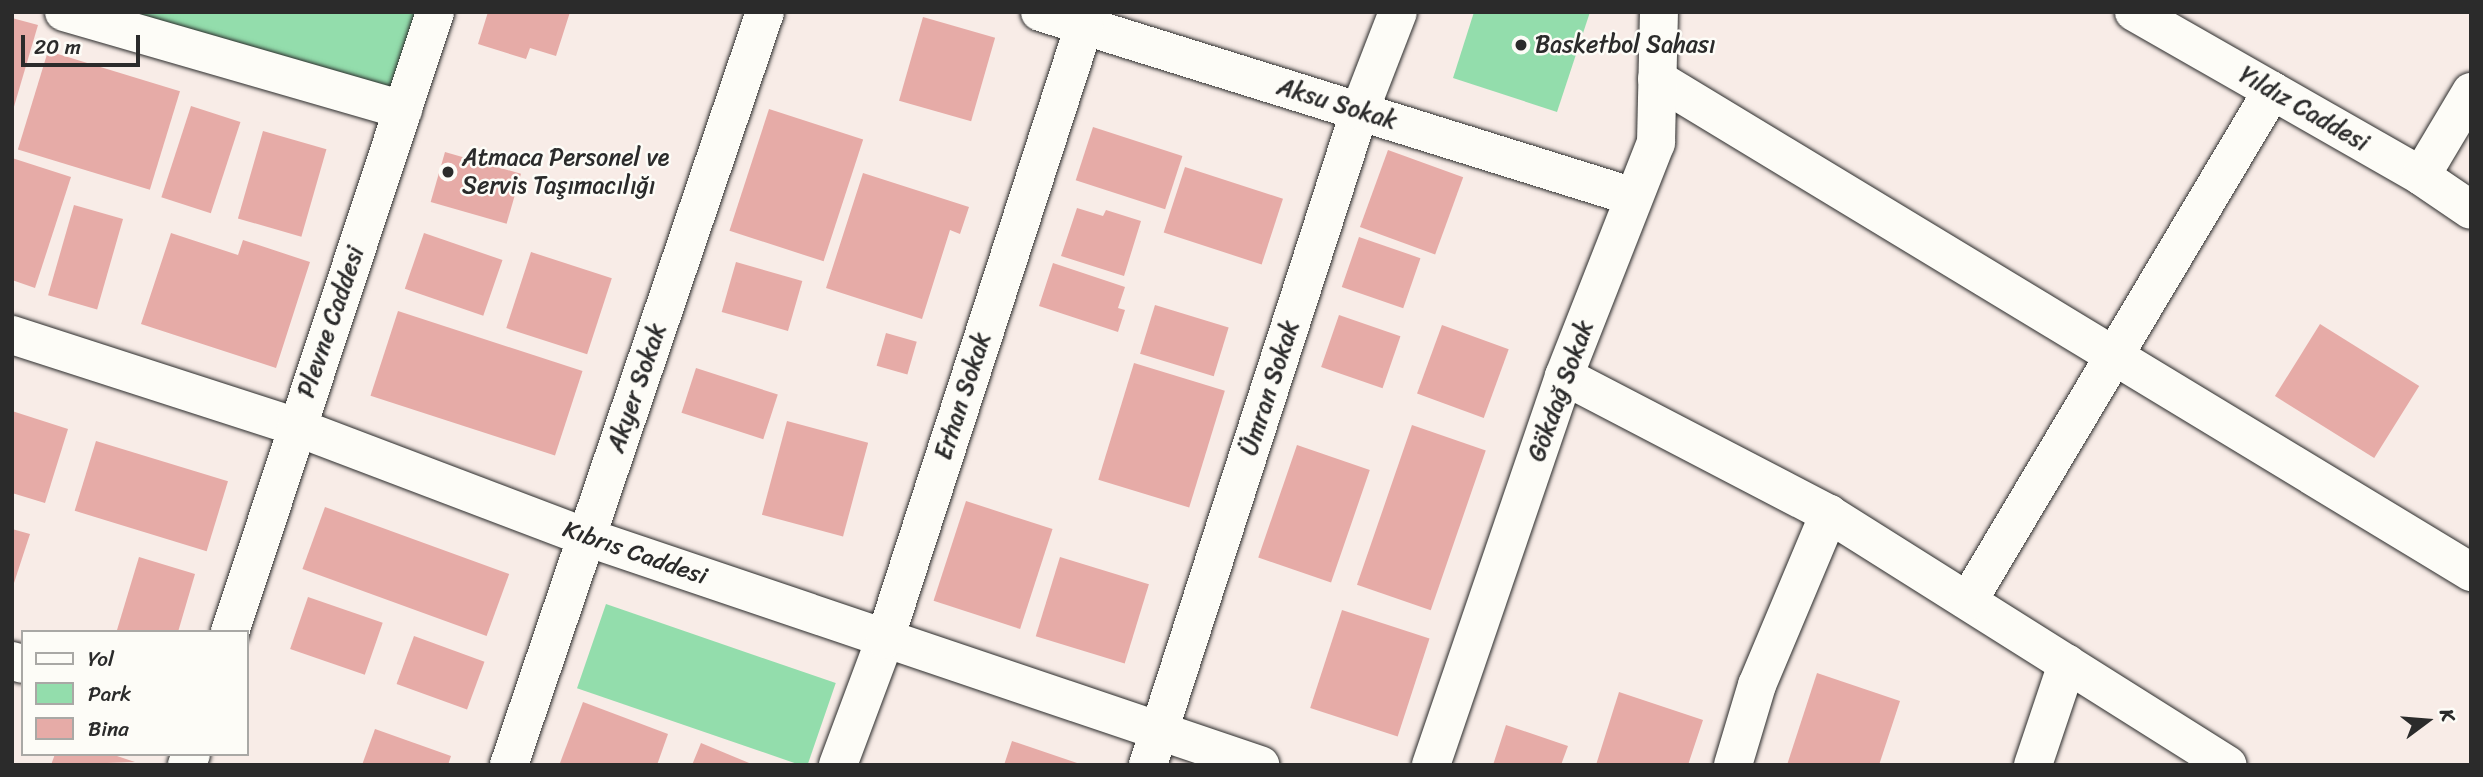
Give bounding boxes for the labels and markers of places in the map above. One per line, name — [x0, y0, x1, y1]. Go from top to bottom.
place label: Basketbol Sahası — [1535, 31, 1716, 59]
marker: Basketbol Sahası — [1513, 37, 1529, 53]
place label: Atmaca Personel ve Servis Taşımacılığı — [462, 144, 670, 200]
marker: Atmaca Personel ve Servis Taşımacılığı — [440, 164, 456, 180]

